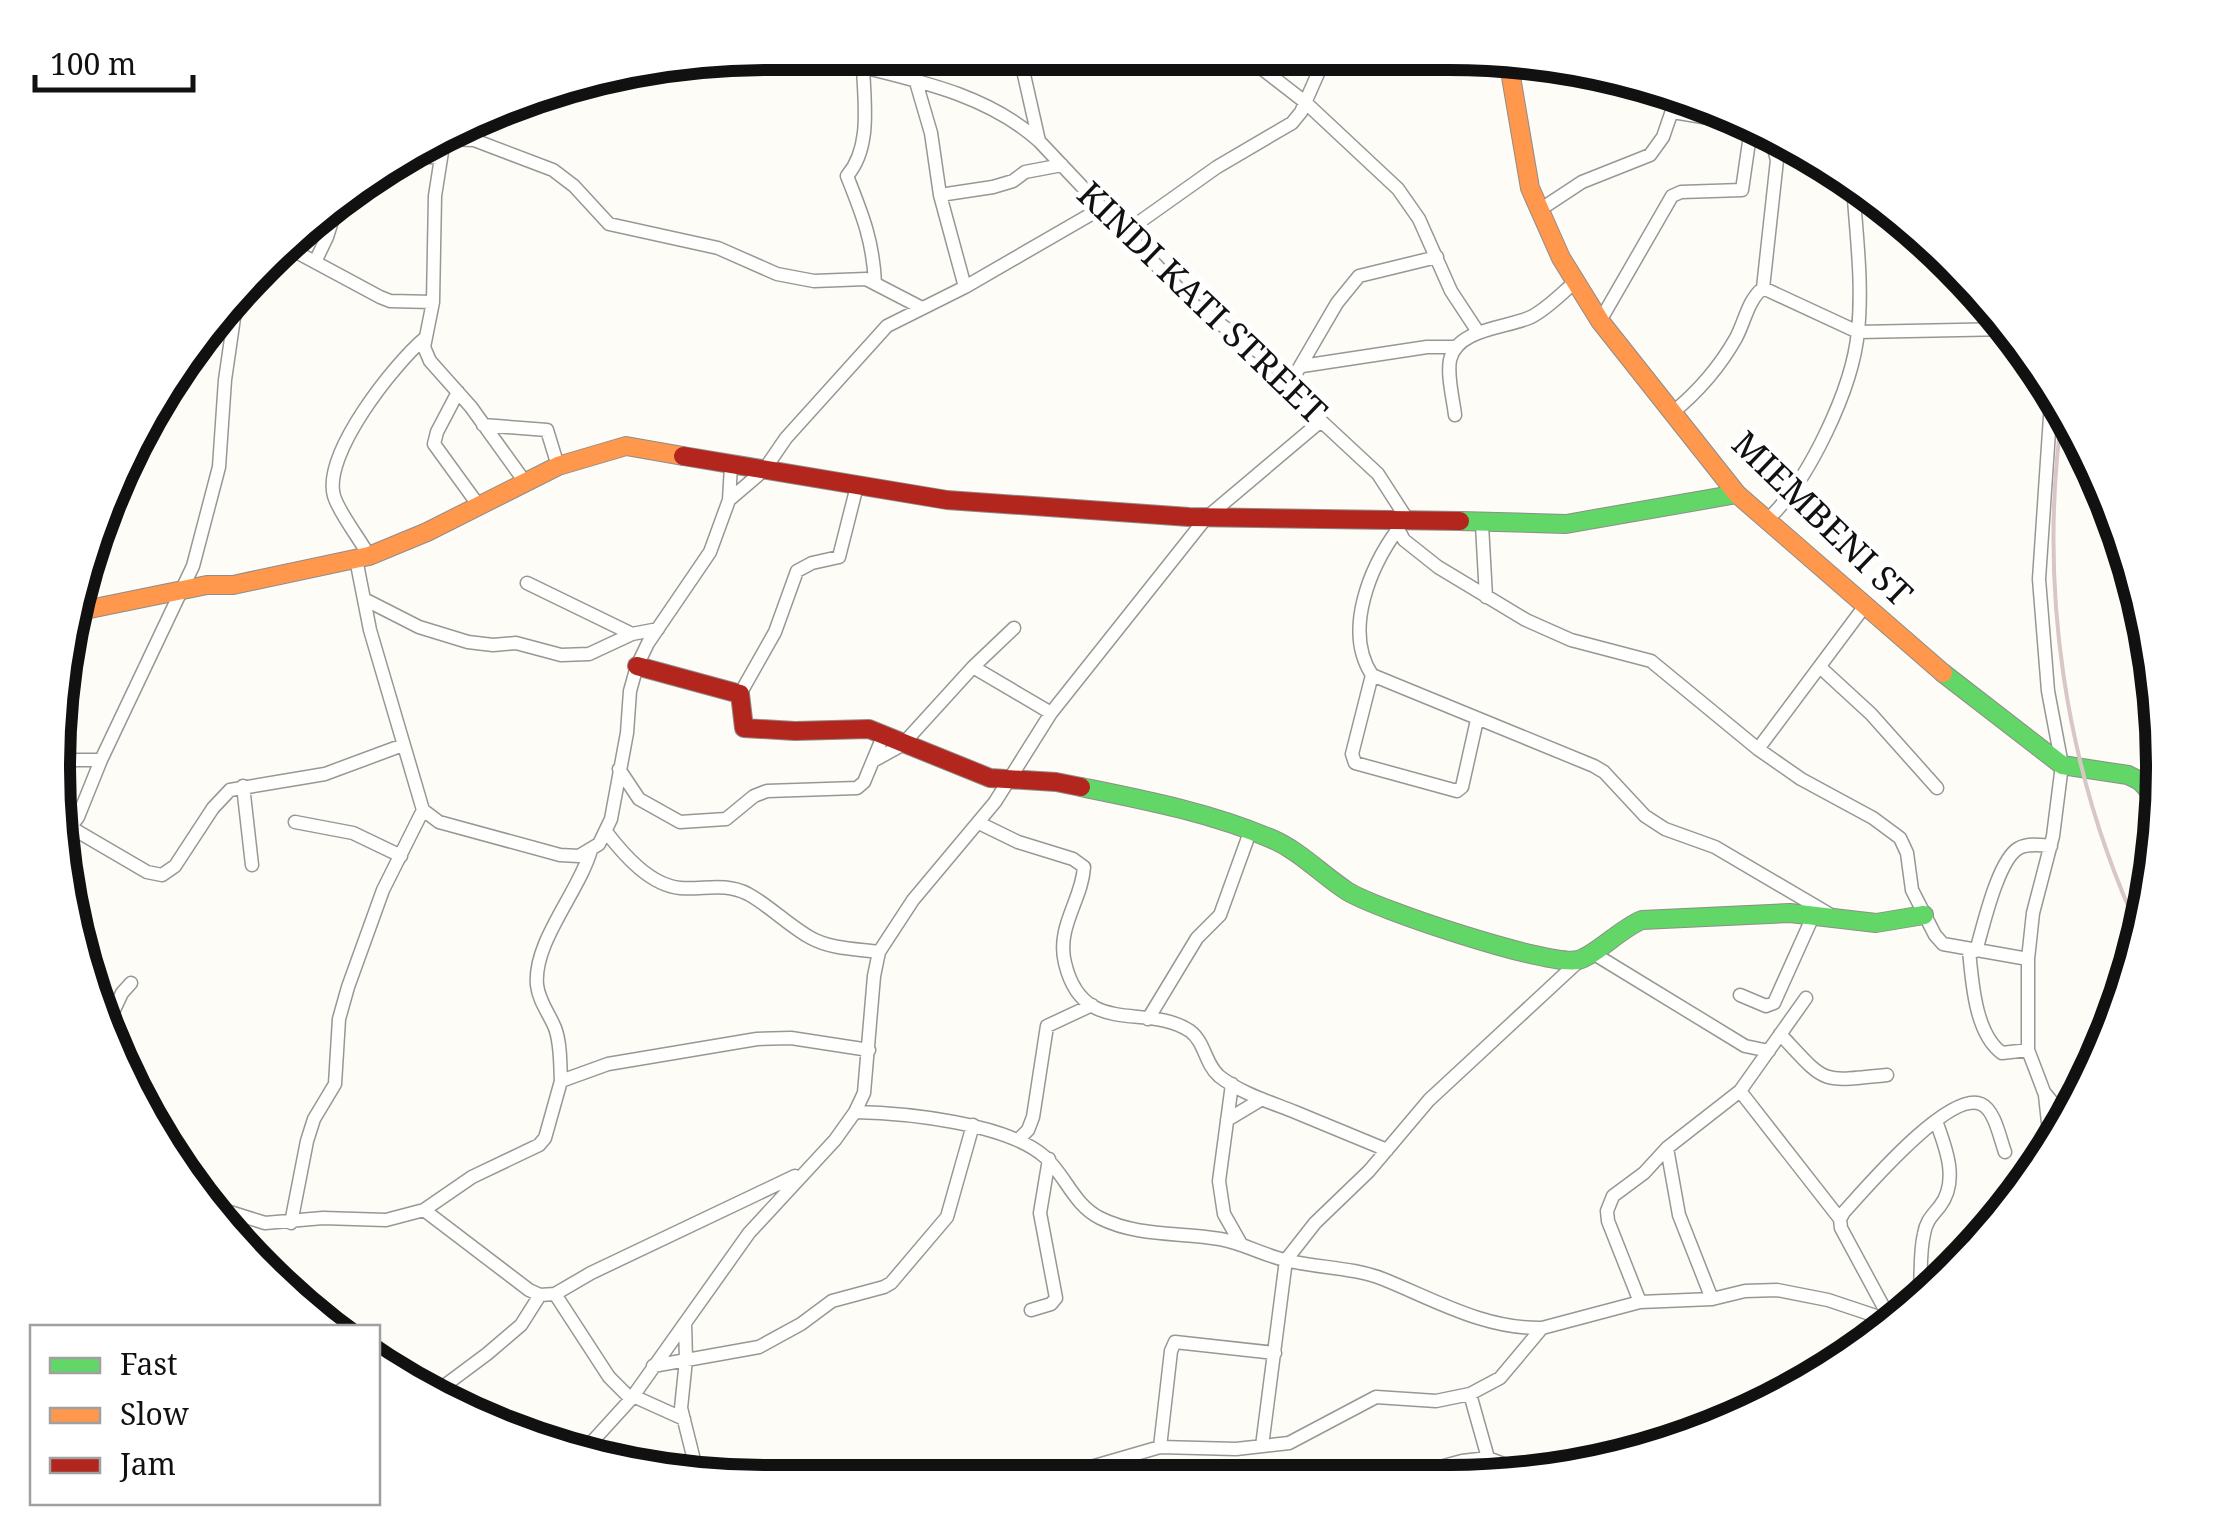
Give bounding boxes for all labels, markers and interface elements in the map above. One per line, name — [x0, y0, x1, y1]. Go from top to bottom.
scale bar — [35, 30, 192, 92]
text: 100 m — [50, 43, 136, 84]
street label: KINDI KATI STREET — [1068, 170, 1338, 433]
street label: MIEMBENI ST — [1723, 420, 1923, 616]
legend — [30, 1325, 380, 1505]
text: Fast — [120, 1343, 177, 1384]
text: Slow — [120, 1393, 189, 1434]
text: Jam — [119, 1443, 176, 1484]

